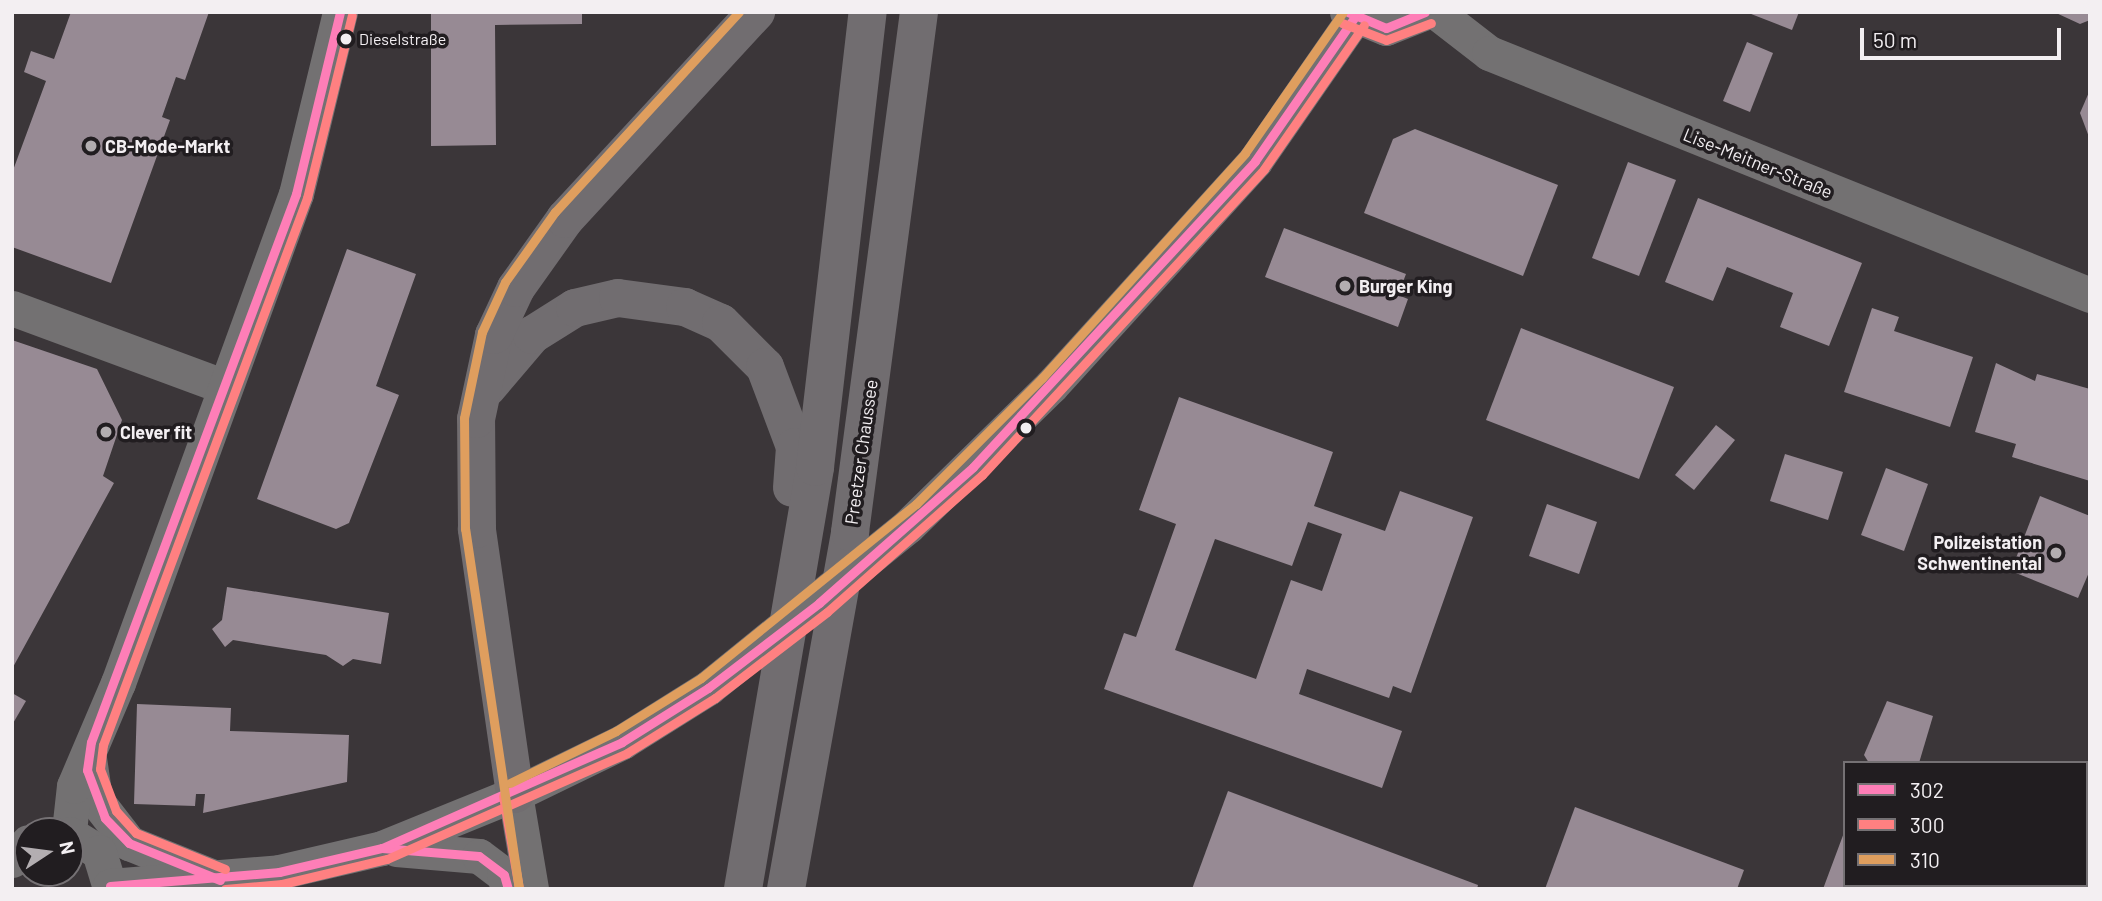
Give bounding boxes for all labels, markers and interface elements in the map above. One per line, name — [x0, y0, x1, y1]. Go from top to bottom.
scale bar — [1864, 14, 2065, 58]
text: 50 m — [1873, 27, 1917, 52]
place label: Dieselstraße — [359, 29, 446, 49]
marker: Dieselstraße — [339, 32, 353, 46]
street label: Lise-Meitner-Straße — [1680, 123, 1836, 203]
place label: CB-Mode-Markt — [105, 135, 230, 157]
marker: CB-Mode-Markt — [83, 138, 99, 154]
place label: Burger King — [1359, 275, 1452, 297]
marker: Burger King — [1337, 278, 1353, 294]
street label: Preetzer Chaussee — [840, 378, 882, 526]
place label: Clever fit — [120, 421, 192, 443]
unlabelled marker — [1019, 421, 1033, 435]
marker: Clever fit — [98, 424, 114, 440]
place label: Polizeistation Schwentinental — [1917, 532, 2042, 574]
marker: Polizeistation Schwentinental — [2048, 545, 2064, 561]
legend — [1843, 761, 2088, 887]
text: 302 — [1910, 777, 1944, 802]
text: 300 — [1910, 812, 1945, 837]
north arrow — [14, 817, 84, 887]
text: N — [55, 839, 81, 856]
text: 310 — [1910, 847, 1940, 872]

